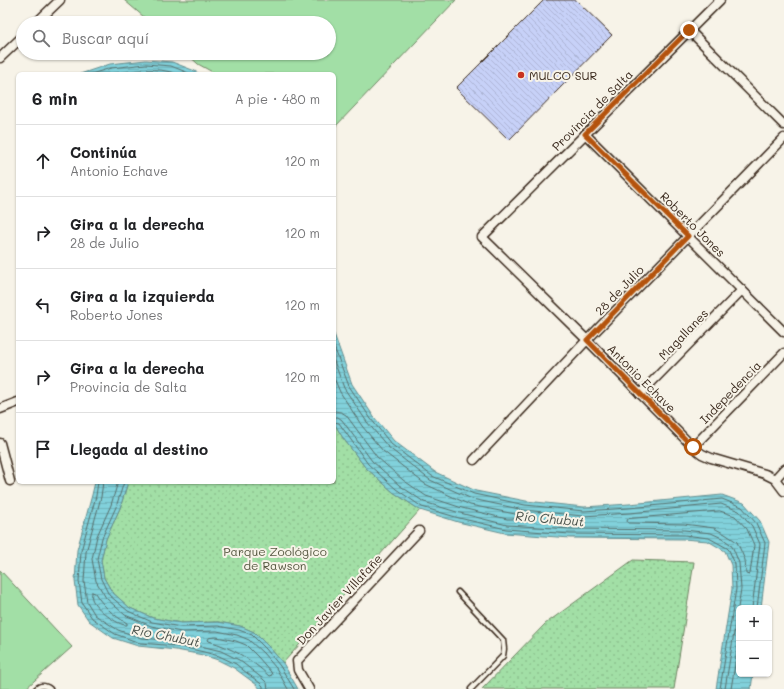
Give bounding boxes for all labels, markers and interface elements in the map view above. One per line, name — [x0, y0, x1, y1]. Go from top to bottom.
search box — [16, 16, 336, 60]
route end — [680, 21, 698, 39]
icon: search — [30, 27, 52, 49]
text: Buscar aquí — [62, 28, 149, 48]
street label: Provincia de Salta — [548, 66, 636, 154]
place label: MULCO SUR — [529, 67, 597, 83]
marker: MULCO SUR — [516, 70, 526, 80]
text: 6 min — [32, 87, 77, 109]
text: A pie · 480 m — [235, 90, 320, 107]
text: Continúa — [70, 142, 137, 162]
icon: ahead — [32, 150, 54, 172]
text: 120 m — [284, 152, 320, 169]
text: Antonio Echave — [70, 162, 168, 179]
street label: Roberto Jones — [657, 188, 729, 260]
text: Gira a la derecha — [70, 214, 204, 234]
icon: right — [32, 222, 54, 244]
text: 120 m — [284, 224, 320, 241]
text: 28 de Julio — [70, 234, 139, 251]
street label: 28 de Julio — [591, 262, 647, 318]
text: Gira a la izquierda — [70, 286, 215, 306]
icon: left — [32, 294, 54, 316]
text: 120 m — [284, 296, 320, 313]
street label: Magallanes — [655, 305, 711, 363]
text: Roberto Jones — [70, 306, 163, 323]
street label: Antonio Echave — [604, 340, 680, 416]
street label: Indepedencia — [696, 357, 764, 427]
text: Gira a la derecha — [70, 358, 204, 378]
icon: right — [32, 366, 54, 388]
text: 120 m — [284, 368, 320, 385]
text: Provincia de Salta — [70, 378, 187, 395]
icon: arrive — [32, 438, 54, 460]
route start — [684, 438, 702, 456]
text: Llegada al destino — [70, 439, 208, 459]
water label: Río Chubut — [515, 507, 585, 529]
park label: Parque Zoológico de Rawson — [223, 543, 327, 573]
street label: Don Javier Villafañe — [293, 550, 385, 648]
map controls — [736, 605, 772, 677]
button: + — [736, 605, 772, 641]
water label: Río Chubut — [130, 620, 202, 650]
button: − — [736, 641, 772, 677]

